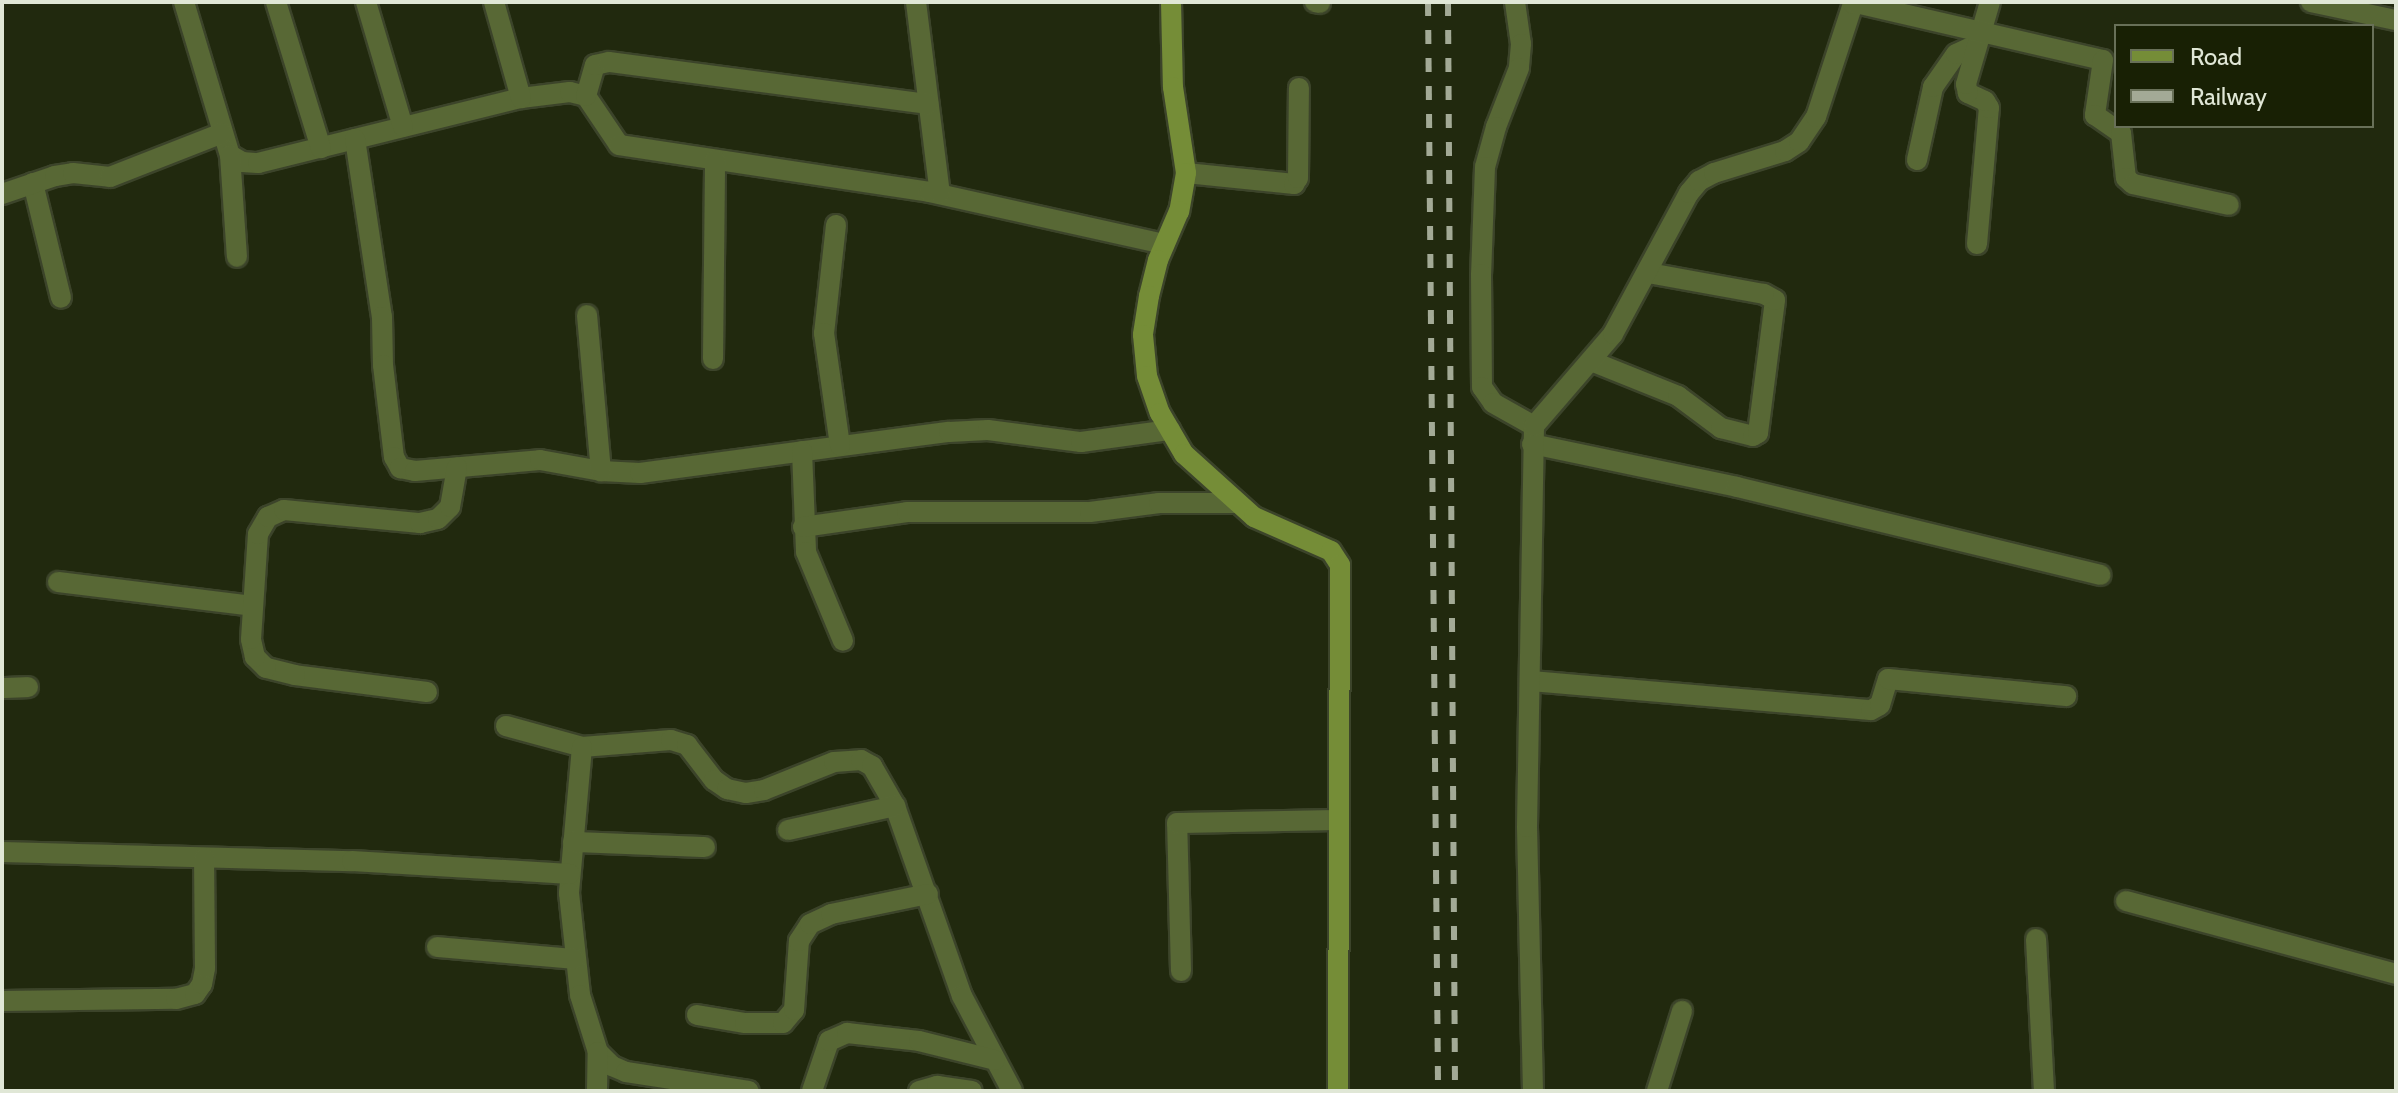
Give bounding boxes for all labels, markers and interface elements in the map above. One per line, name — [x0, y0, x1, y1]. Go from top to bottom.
legend — [2114, 24, 2374, 128]
text: Road — [2190, 42, 2242, 71]
text: Railway — [2190, 82, 2267, 111]

